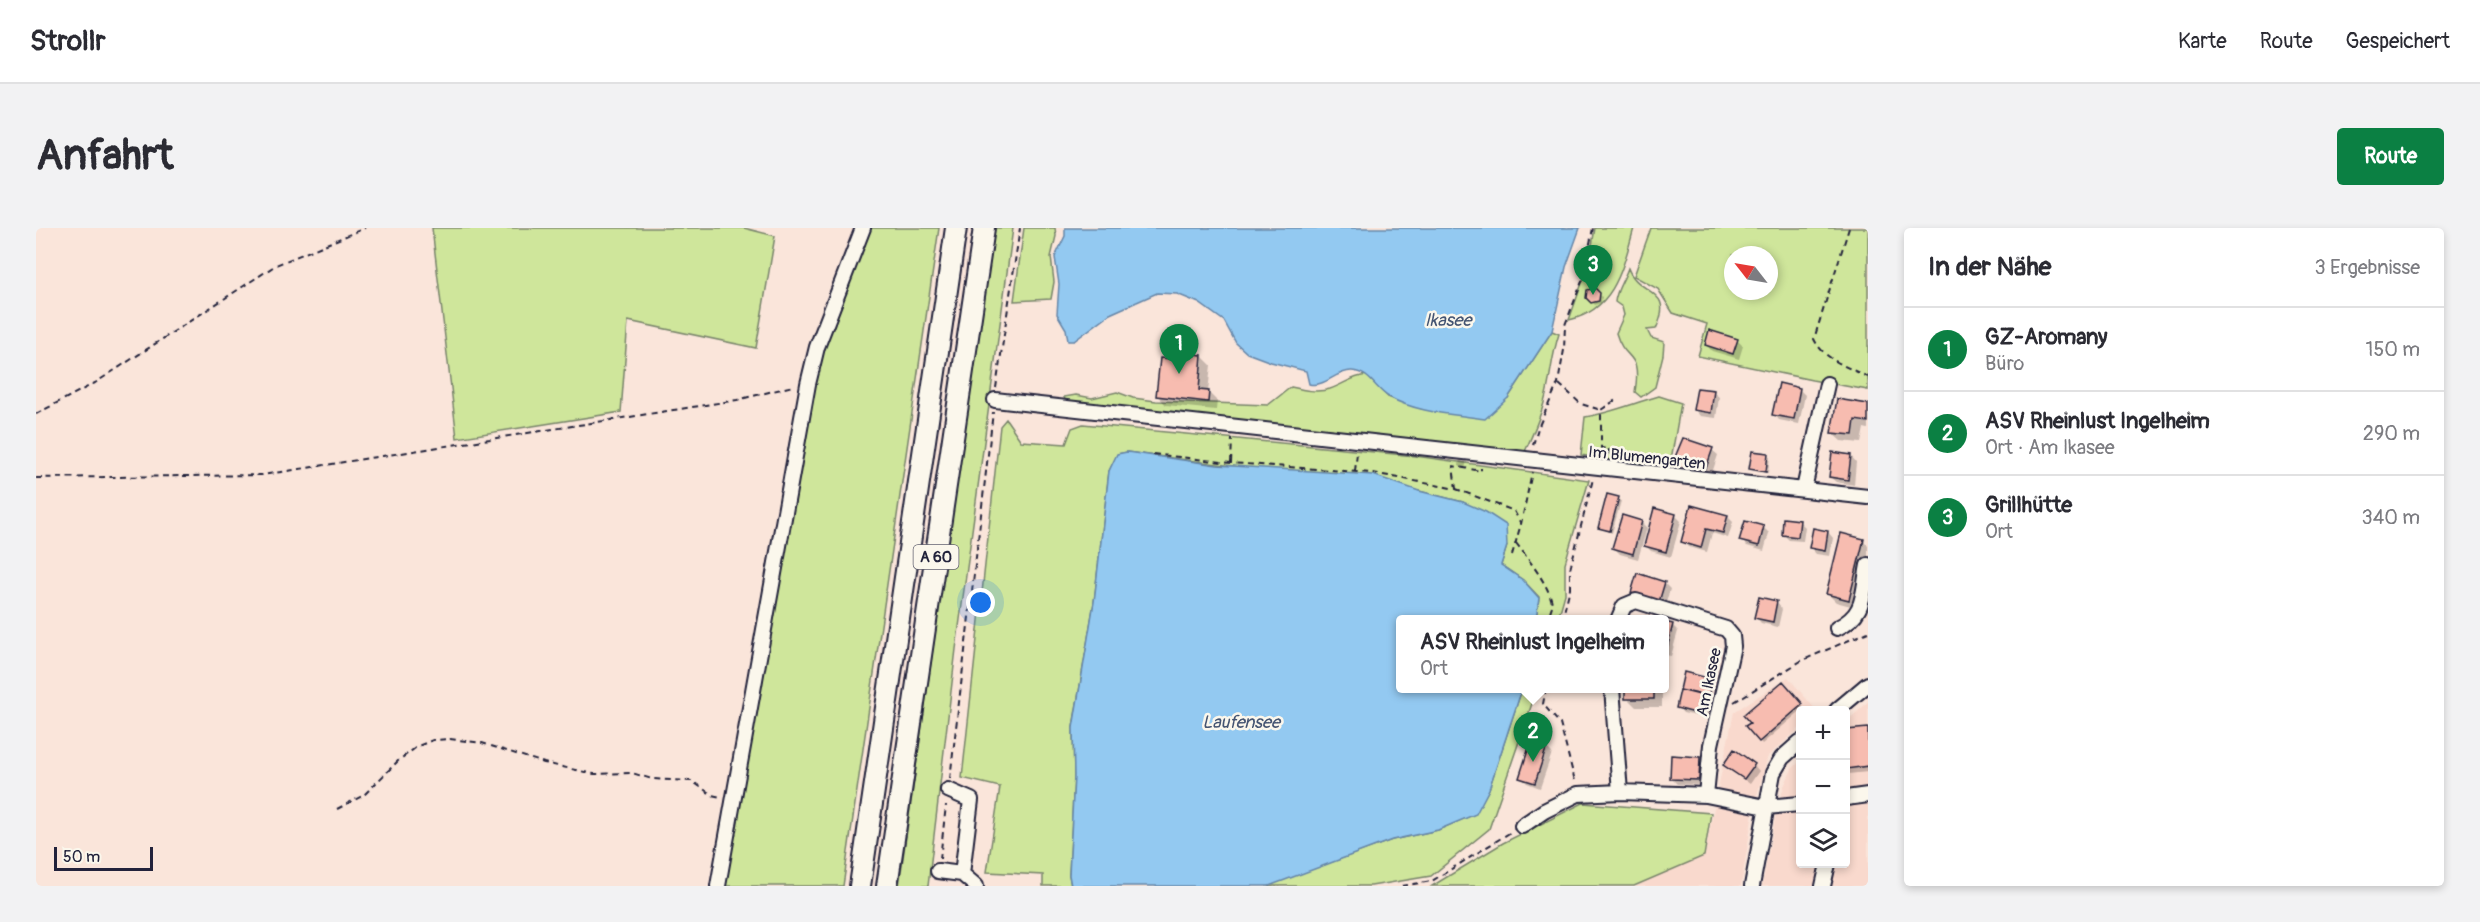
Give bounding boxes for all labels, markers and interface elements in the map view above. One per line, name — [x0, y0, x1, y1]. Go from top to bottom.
text: Strollr — [30, 24, 105, 59]
text: Karte — [2178, 28, 2227, 55]
text: Route — [2260, 28, 2313, 55]
text: Gespeichert — [2346, 28, 2450, 55]
button: Route — [2337, 128, 2444, 185]
text: Anfahrt — [36, 130, 174, 182]
pin: 3 — [1574, 245, 1612, 295]
north arrow — [1724, 246, 1778, 300]
text: In der Nähe — [1928, 251, 2051, 283]
text: 3 Ergebnisse — [2315, 255, 2420, 280]
water label: Ikasee — [1425, 309, 1473, 332]
text: GZ-Aromany — [1985, 323, 2107, 351]
pin: 1 — [1160, 324, 1198, 374]
text: 1 — [1944, 337, 1951, 362]
text: 150 m — [2366, 337, 2420, 362]
text: Büro — [1985, 351, 2024, 376]
text: ASV Rheinlust Ingelheim — [1985, 407, 2210, 435]
text: 2 — [1942, 421, 1953, 446]
text: 290 m — [2363, 421, 2420, 446]
text: Ort · Am Ikasee — [1985, 435, 2115, 460]
street label: Im Blumengarten — [1587, 442, 1706, 474]
text: Grillhütte — [1985, 491, 2072, 519]
text: 3 — [1942, 505, 1953, 530]
text: 340 m — [2361, 505, 2420, 530]
text: Ort — [1985, 519, 2013, 544]
road number: A 60 — [914, 545, 958, 569]
your location — [966, 588, 995, 617]
popup — [1396, 615, 1669, 693]
text: ASV Rheinlust Ingelheim — [1420, 628, 1645, 656]
street label: Am Ikasee — [1692, 646, 1726, 718]
text: Ort — [1420, 656, 1448, 681]
map controls — [1796, 706, 1850, 868]
button: + — [1796, 706, 1850, 760]
water label: Laufensee — [1202, 711, 1282, 734]
pin: 2 — [1514, 712, 1552, 762]
button: − — [1796, 760, 1850, 814]
button: layers — [1796, 814, 1850, 868]
scale bar — [54, 844, 153, 872]
text: 50 m — [63, 847, 100, 867]

